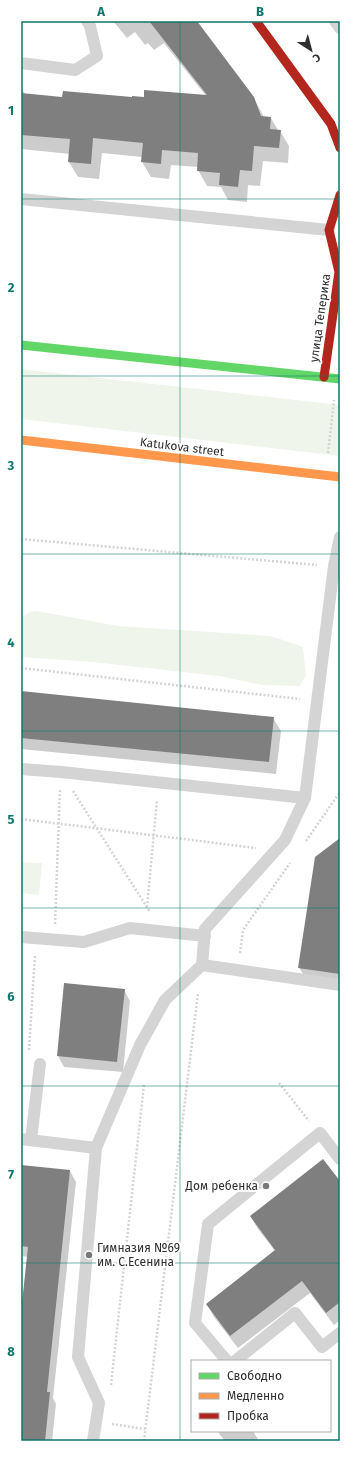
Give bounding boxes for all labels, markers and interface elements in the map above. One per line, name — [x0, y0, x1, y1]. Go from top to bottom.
text: A — [96, 4, 105, 19]
text: B — [256, 4, 264, 19]
north arrow — [291, 30, 331, 70]
text: С — [310, 51, 323, 65]
text: 1 — [8, 103, 14, 118]
street label: улица Теперика — [307, 273, 333, 363]
text: 2 — [8, 280, 15, 295]
street label: Katukova street — [139, 435, 226, 459]
text: 3 — [7, 458, 15, 473]
text: 4 — [7, 635, 15, 650]
text: 5 — [8, 812, 15, 827]
text: 6 — [7, 989, 15, 1004]
text: 7 — [8, 1167, 14, 1182]
place label: Дом ребенка — [185, 1179, 258, 1193]
marker: Дом ребенка — [261, 1181, 271, 1191]
place label: Гимназия №69 им. С.Есенина — [97, 1241, 180, 1269]
marker: Гимназия №69 им. С.Есенина — [84, 1250, 94, 1260]
text: 8 — [7, 1344, 15, 1359]
legend — [191, 1360, 331, 1432]
text: Свободно — [227, 1369, 282, 1383]
text: Медленно — [227, 1389, 284, 1403]
text: Пробка — [227, 1409, 269, 1423]

